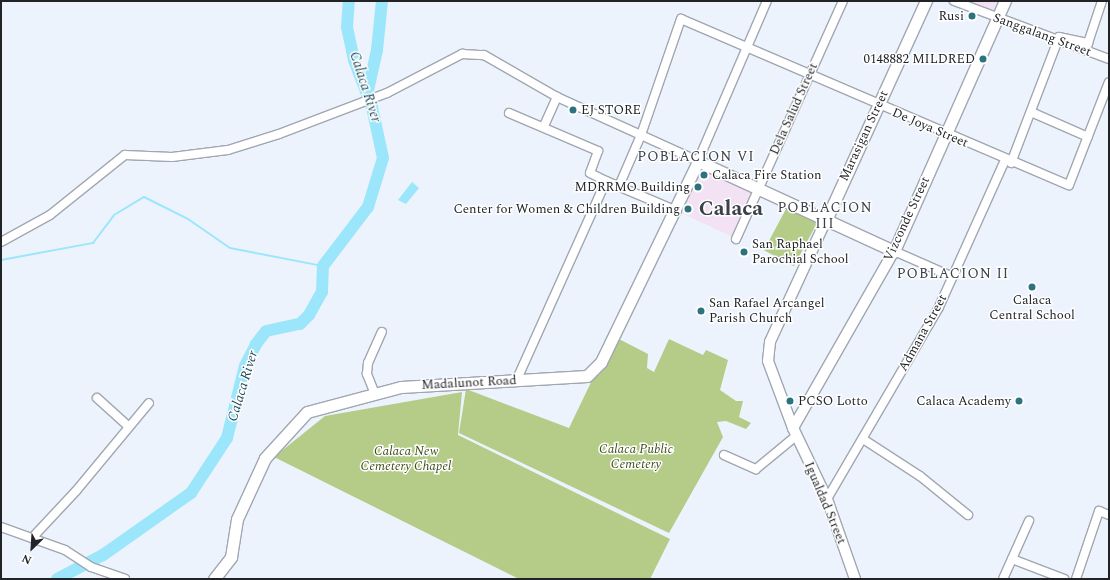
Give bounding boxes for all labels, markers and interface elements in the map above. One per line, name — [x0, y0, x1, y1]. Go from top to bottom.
place label: Rusi — [938, 8, 964, 24]
street label: Sanggalang Street — [991, 10, 1093, 60]
marker: Rusi — [967, 11, 977, 21]
water label: Calaca River — [346, 50, 384, 124]
place label: 0148882 MILDRED — [863, 51, 975, 67]
marker: 0148882 MILDRED — [978, 54, 988, 64]
street label: Dela Salud Street — [767, 61, 821, 157]
street label: Marasigan Street — [836, 88, 892, 184]
place label: EJ STORE — [581, 102, 641, 118]
marker: EJ STORE — [568, 105, 578, 115]
street label: De Joya Street — [889, 105, 971, 151]
district label: POBLACION VI — [637, 149, 755, 165]
place label: Calaca Fire Station — [712, 167, 822, 183]
marker: Calaca Fire Station — [699, 170, 709, 180]
street label: Vizconde Street — [881, 174, 933, 264]
place label: MDRRMO Building — [574, 179, 690, 195]
marker: MDRRMO Building — [693, 182, 703, 192]
district label: Calaca — [699, 196, 763, 222]
district label: POBLACION III — [777, 200, 873, 232]
place label: Center for Women & Children Building — [453, 201, 680, 217]
marker: Center for Women & Children Building — [683, 204, 693, 214]
place label: San Raphael Parochial School — [752, 237, 849, 268]
marker: San Raphael Parochial School — [739, 247, 749, 257]
district label: POBLACION II — [897, 266, 1009, 282]
marker: Calaca Central School — [1027, 282, 1037, 292]
street label: Admana Street — [895, 292, 951, 374]
place label: Calaca Central School — [989, 293, 1075, 324]
place label: San Rafael Arcangel Parish Church — [709, 296, 825, 327]
marker: San Rafael Arcangel Parish Church — [696, 306, 706, 316]
water label: Calaca River — [224, 349, 262, 423]
street label: Madalunot Road — [421, 373, 517, 393]
place label: PCSO Lotto — [798, 393, 868, 409]
place label: Calaca Academy — [916, 393, 1011, 409]
marker: PCSO Lotto — [785, 396, 795, 406]
marker: Calaca Academy — [1014, 396, 1024, 406]
park label: Calaca Public Cemetery — [599, 442, 673, 473]
park label: Calaca New Cemetery Chapel — [361, 444, 451, 475]
street label: Igualdad Street — [801, 460, 849, 546]
north arrow — [12, 528, 52, 568]
text: N — [19, 550, 34, 569]

